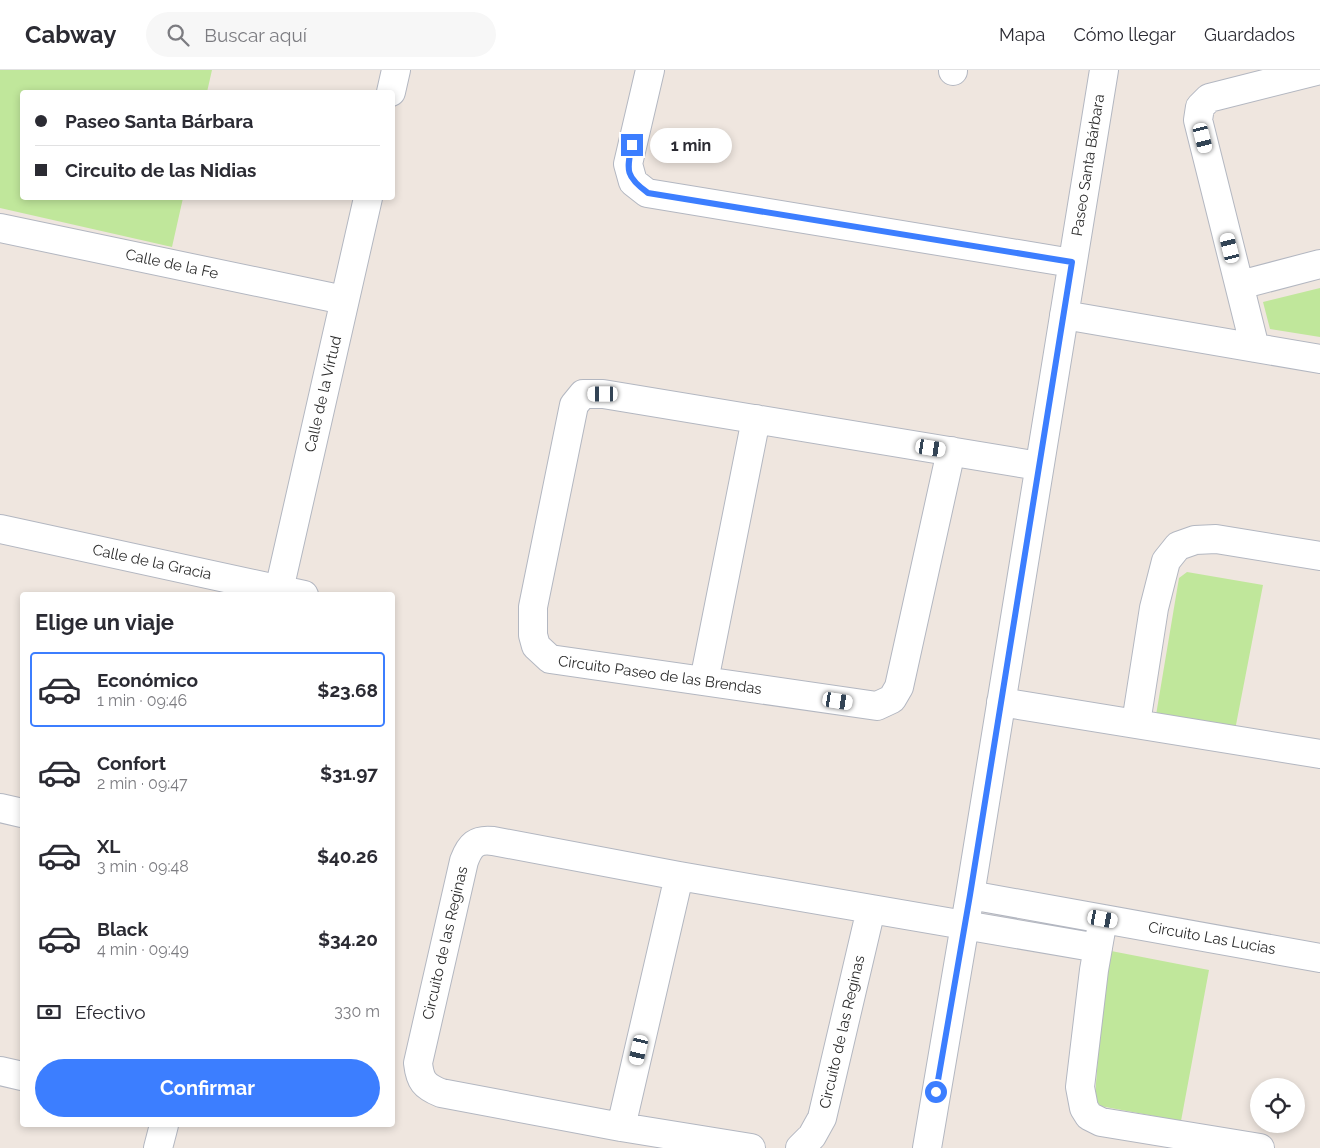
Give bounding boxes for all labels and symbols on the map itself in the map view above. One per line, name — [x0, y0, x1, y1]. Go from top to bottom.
street label: Paseo Santa Bárbara — [1068, 93, 1108, 237]
car — [1192, 122, 1213, 154]
callout: 1 min — [650, 128, 732, 162]
route end — [621, 134, 643, 156]
car — [1219, 232, 1240, 264]
street label: Calle de la Fe — [124, 245, 220, 283]
street label: Calle de la Virtud — [301, 334, 345, 454]
car — [588, 387, 618, 402]
car — [915, 438, 946, 458]
street label: Calle de la Gracia — [91, 541, 213, 583]
street label: Circuito Paseo de las Brendas — [557, 652, 763, 698]
car — [822, 691, 853, 711]
street label: Circuito de las Reginas — [419, 864, 471, 1022]
car — [1086, 909, 1119, 929]
street label: Circuito Las Lucias — [1147, 918, 1277, 958]
street label: Circuito de las Reginas — [816, 953, 868, 1111]
car — [628, 1034, 649, 1066]
route start — [925, 1081, 947, 1103]

